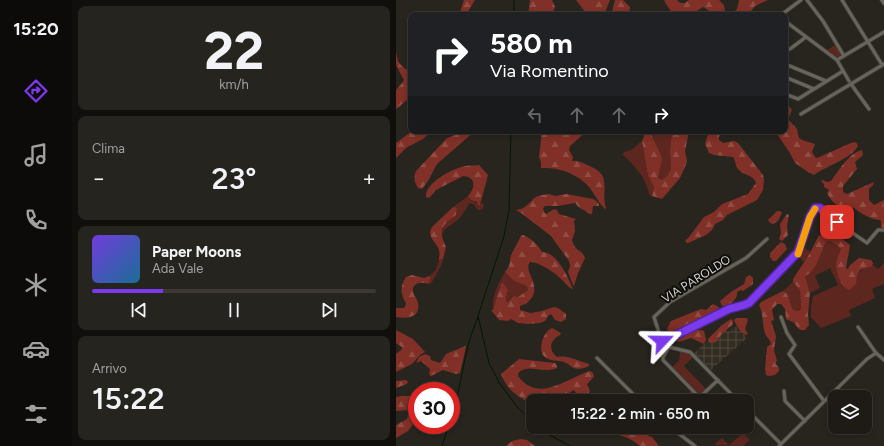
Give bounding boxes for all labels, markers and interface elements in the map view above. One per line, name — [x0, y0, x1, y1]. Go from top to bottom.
text: 15:20 — [13, 18, 59, 40]
text: 22 — [204, 20, 264, 82]
text: 580 m — [490, 26, 573, 60]
icon: right — [424, 28, 476, 80]
text: Via Romentino — [490, 60, 609, 82]
icon: directions — [22, 77, 50, 105]
text: km/h — [219, 77, 249, 92]
icon: left — [524, 104, 546, 126]
icon: ahead — [566, 104, 588, 126]
icon: ahead — [608, 104, 630, 126]
icon: right — [650, 104, 672, 126]
icon: music — [22, 141, 50, 169]
text: Clima — [92, 141, 125, 156]
text: 23° — [212, 160, 256, 197]
text: − — [92, 165, 106, 192]
text: + — [362, 165, 376, 192]
pin — [820, 205, 854, 239]
icon: phone — [22, 206, 50, 234]
icon: arrive — [826, 211, 848, 233]
text: Paper Moons — [152, 243, 241, 261]
street label: VIA PAROLDO — [659, 252, 733, 306]
text: Ada Vale — [152, 261, 203, 276]
icon: climate — [22, 271, 50, 299]
icon: previous — [128, 299, 150, 321]
icon: pause — [223, 299, 245, 321]
icon: next — [318, 299, 340, 321]
position arrow — [641, 320, 683, 362]
icon: car — [22, 335, 50, 363]
text: Arrivo — [92, 361, 127, 376]
text: 15:22 — [92, 380, 165, 417]
speed limit sign: 30 — [408, 382, 460, 434]
map controls — [828, 390, 872, 434]
button: layers — [828, 390, 872, 434]
icon: filters — [22, 400, 50, 428]
text: 15:22 · 2 min · 650 m — [570, 405, 710, 423]

